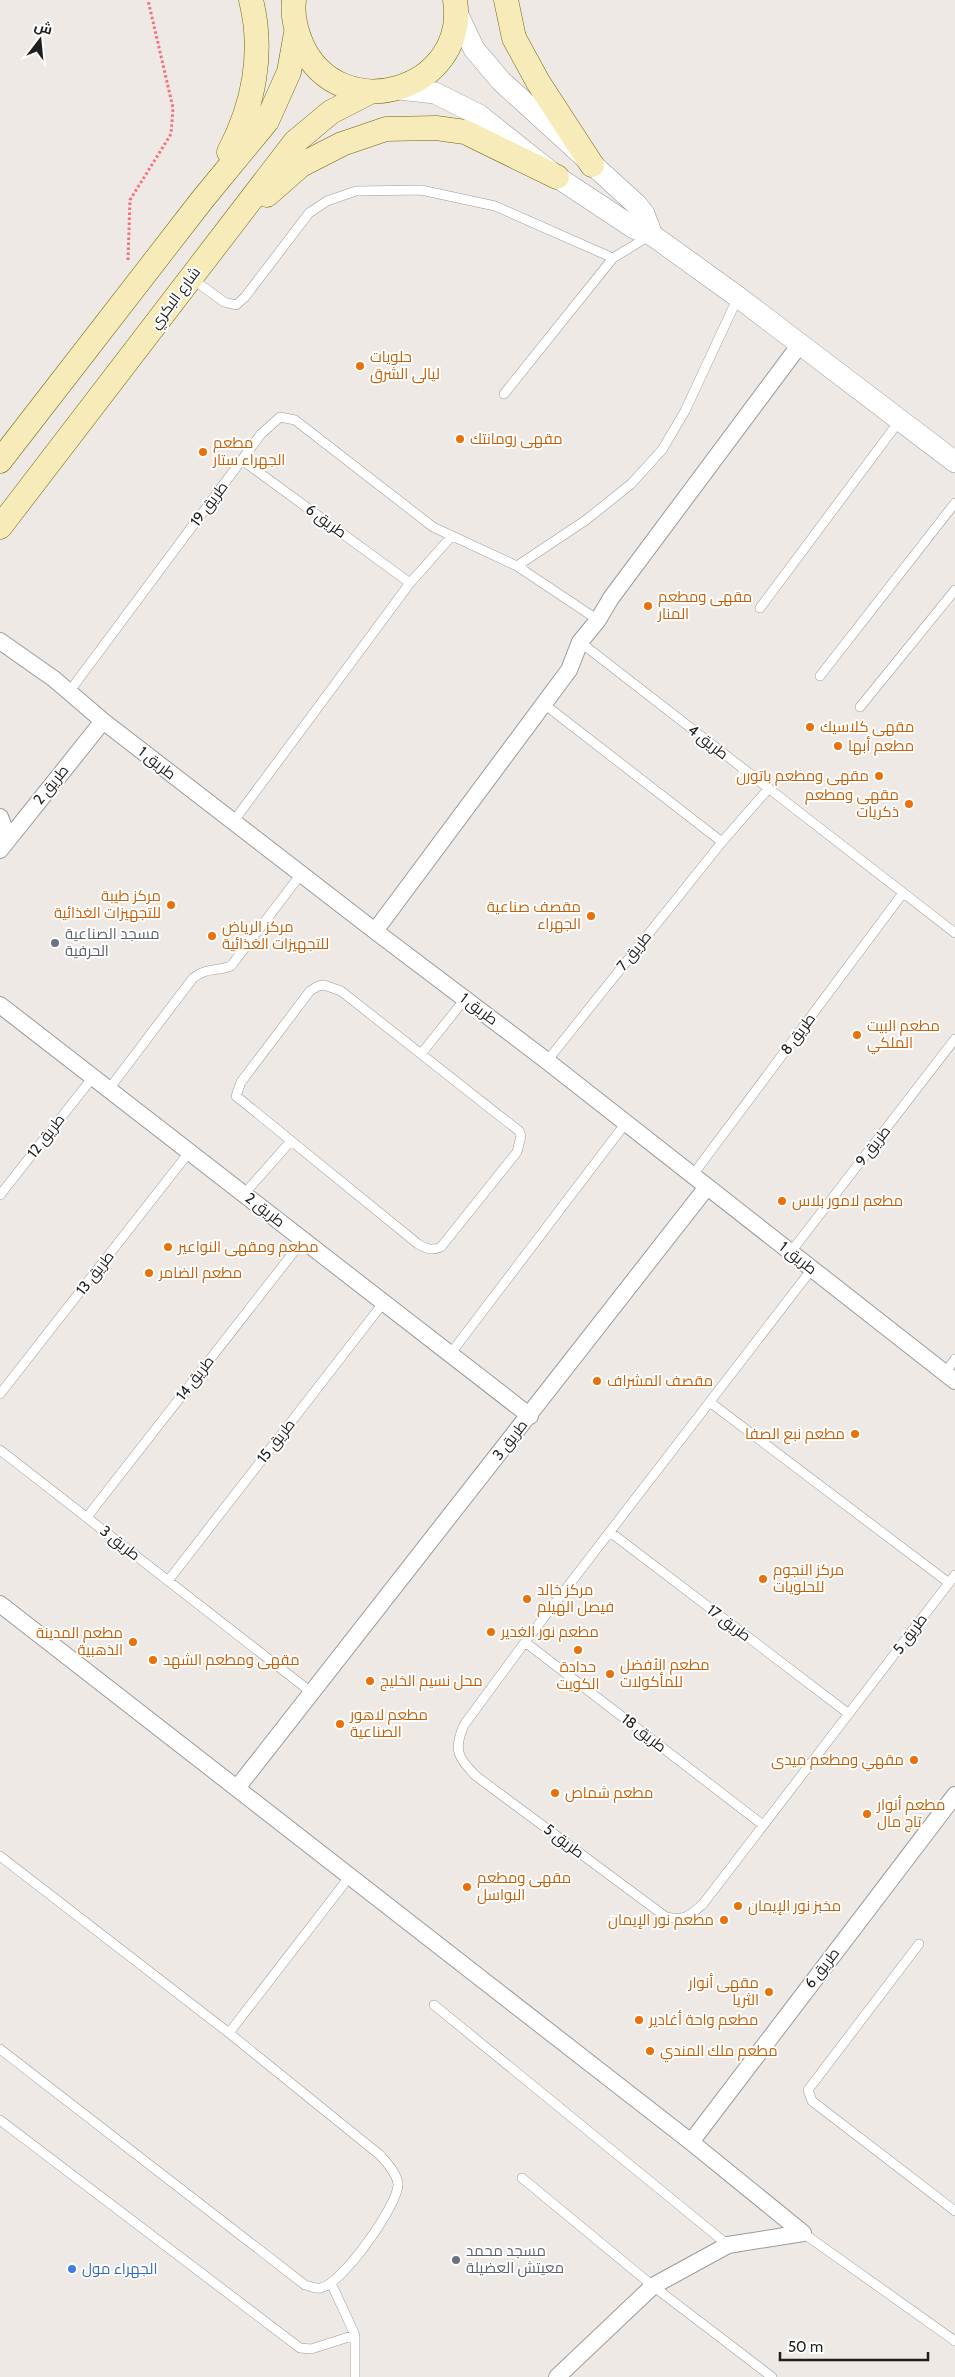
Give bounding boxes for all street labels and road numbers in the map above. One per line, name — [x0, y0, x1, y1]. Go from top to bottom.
street label: شارع البكري — [146, 264, 206, 334]
street label: طريق 19 — [186, 478, 232, 530]
street label: طريق 6 — [301, 500, 350, 543]
street label: طريق 4 — [684, 721, 732, 764]
street label: طريق 1 — [134, 743, 179, 784]
street label: طريق 2 — [30, 762, 73, 809]
street label: طريق 7 — [613, 928, 656, 975]
street label: طريق 1 — [456, 989, 501, 1030]
street label: طريق 8 — [777, 1010, 820, 1059]
street label: طريق 12 — [23, 1111, 69, 1162]
street label: طريق 9 — [852, 1122, 895, 1170]
street label: طريق 2 — [241, 1189, 288, 1232]
street label: طريق 1 — [775, 1238, 820, 1279]
street label: طريق 13 — [72, 1247, 118, 1299]
street label: طريق 14 — [172, 1352, 219, 1404]
street label: طريق 15 — [253, 1415, 299, 1467]
street label: طريق 3 — [489, 1416, 532, 1464]
street label: طريق 3 — [96, 1522, 144, 1565]
street label: طريق 17 — [703, 1601, 754, 1646]
street label: طريق 5 — [889, 1610, 932, 1658]
street label: طريق 18 — [617, 1710, 670, 1757]
street label: طريق 5 — [540, 1820, 588, 1863]
street label: طريق 6 — [801, 1944, 844, 1992]

